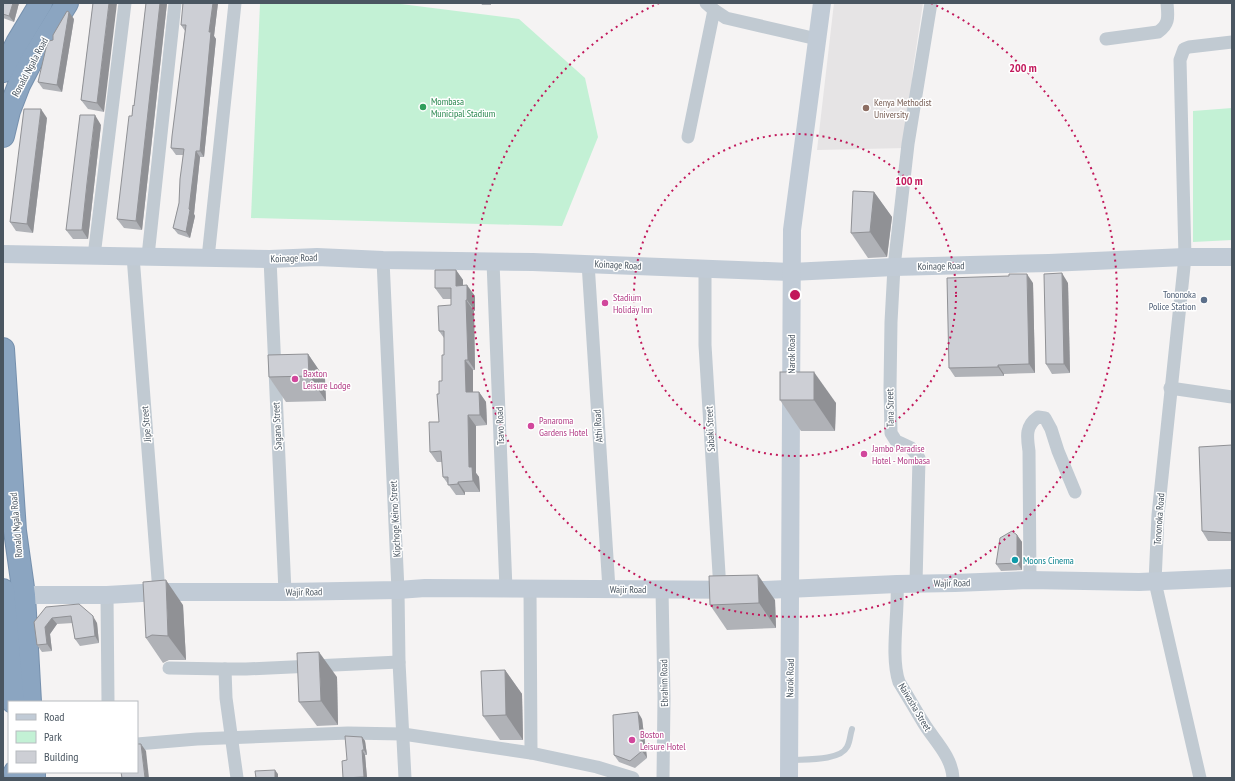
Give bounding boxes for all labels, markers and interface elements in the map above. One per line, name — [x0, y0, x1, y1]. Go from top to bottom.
street label: Ronald Ngala Road — [9, 35, 51, 99]
text: 200 m — [1009, 60, 1037, 75]
place label: Mombasa Municipal Stadium — [431, 95, 495, 120]
place label: Kenya Methodist University — [874, 96, 932, 121]
marker: Mombasa Municipal Stadium — [418, 102, 428, 112]
marker: Kenya Methodist University — [861, 103, 871, 113]
text: 100 m — [895, 173, 923, 188]
street label: Koinage Road — [270, 251, 318, 265]
street label: Koinage Road — [594, 257, 642, 273]
street label: Koinage Road — [917, 259, 965, 273]
centre of rings — [788, 288, 802, 302]
place label: Tononoka Police Station — [1149, 288, 1196, 313]
place label: Stadium Holiday Inn — [613, 291, 652, 316]
marker: Tononoka Police Station — [1199, 295, 1209, 305]
marker: Stadium Holiday Inn — [600, 298, 610, 308]
street label: Narok Road — [785, 334, 798, 374]
place label: Baxton Leisure Lodge — [303, 367, 351, 392]
marker: Baxton Leisure Lodge — [290, 374, 300, 384]
street label: Tana Street — [883, 388, 897, 428]
street label: Sagana Street — [269, 402, 285, 450]
street label: Jipe Street — [138, 405, 154, 443]
street label: Sabaki Street — [702, 406, 718, 452]
street label: Tsavo Road — [493, 407, 507, 445]
street label: Athi Road — [590, 409, 606, 443]
place label: Panaroma Gardens Hotel — [539, 414, 588, 439]
marker: Panaroma Gardens Hotel — [526, 421, 536, 431]
place label: Jambo Paradise Hotel - Mombasa — [871, 442, 930, 467]
marker: Jambo Paradise Hotel - Mombasa — [859, 449, 869, 459]
street label: Kipchoge Keino Street — [386, 480, 403, 558]
street label: Ronald Ngala Road — [7, 492, 25, 558]
street label: Tononoka Road — [1151, 492, 1167, 546]
place label: Moons Cinema — [1023, 554, 1074, 567]
marker: Moons Cinema — [1010, 555, 1020, 565]
street label: Wajir Road — [934, 576, 970, 590]
street label: Wajir Road — [610, 583, 646, 596]
street label: Wajir Road — [286, 585, 322, 599]
street label: Narok Road — [783, 658, 797, 698]
street label: Ebrahim Road — [657, 659, 671, 707]
street label: Naivasha Street — [896, 680, 935, 734]
legend — [8, 701, 138, 773]
text: Road — [44, 709, 64, 724]
place label: Boston Leisure Hotel — [640, 728, 686, 753]
text: Park — [44, 729, 62, 744]
marker: Boston Leisure Hotel — [627, 735, 637, 745]
text: Building — [44, 749, 79, 764]

